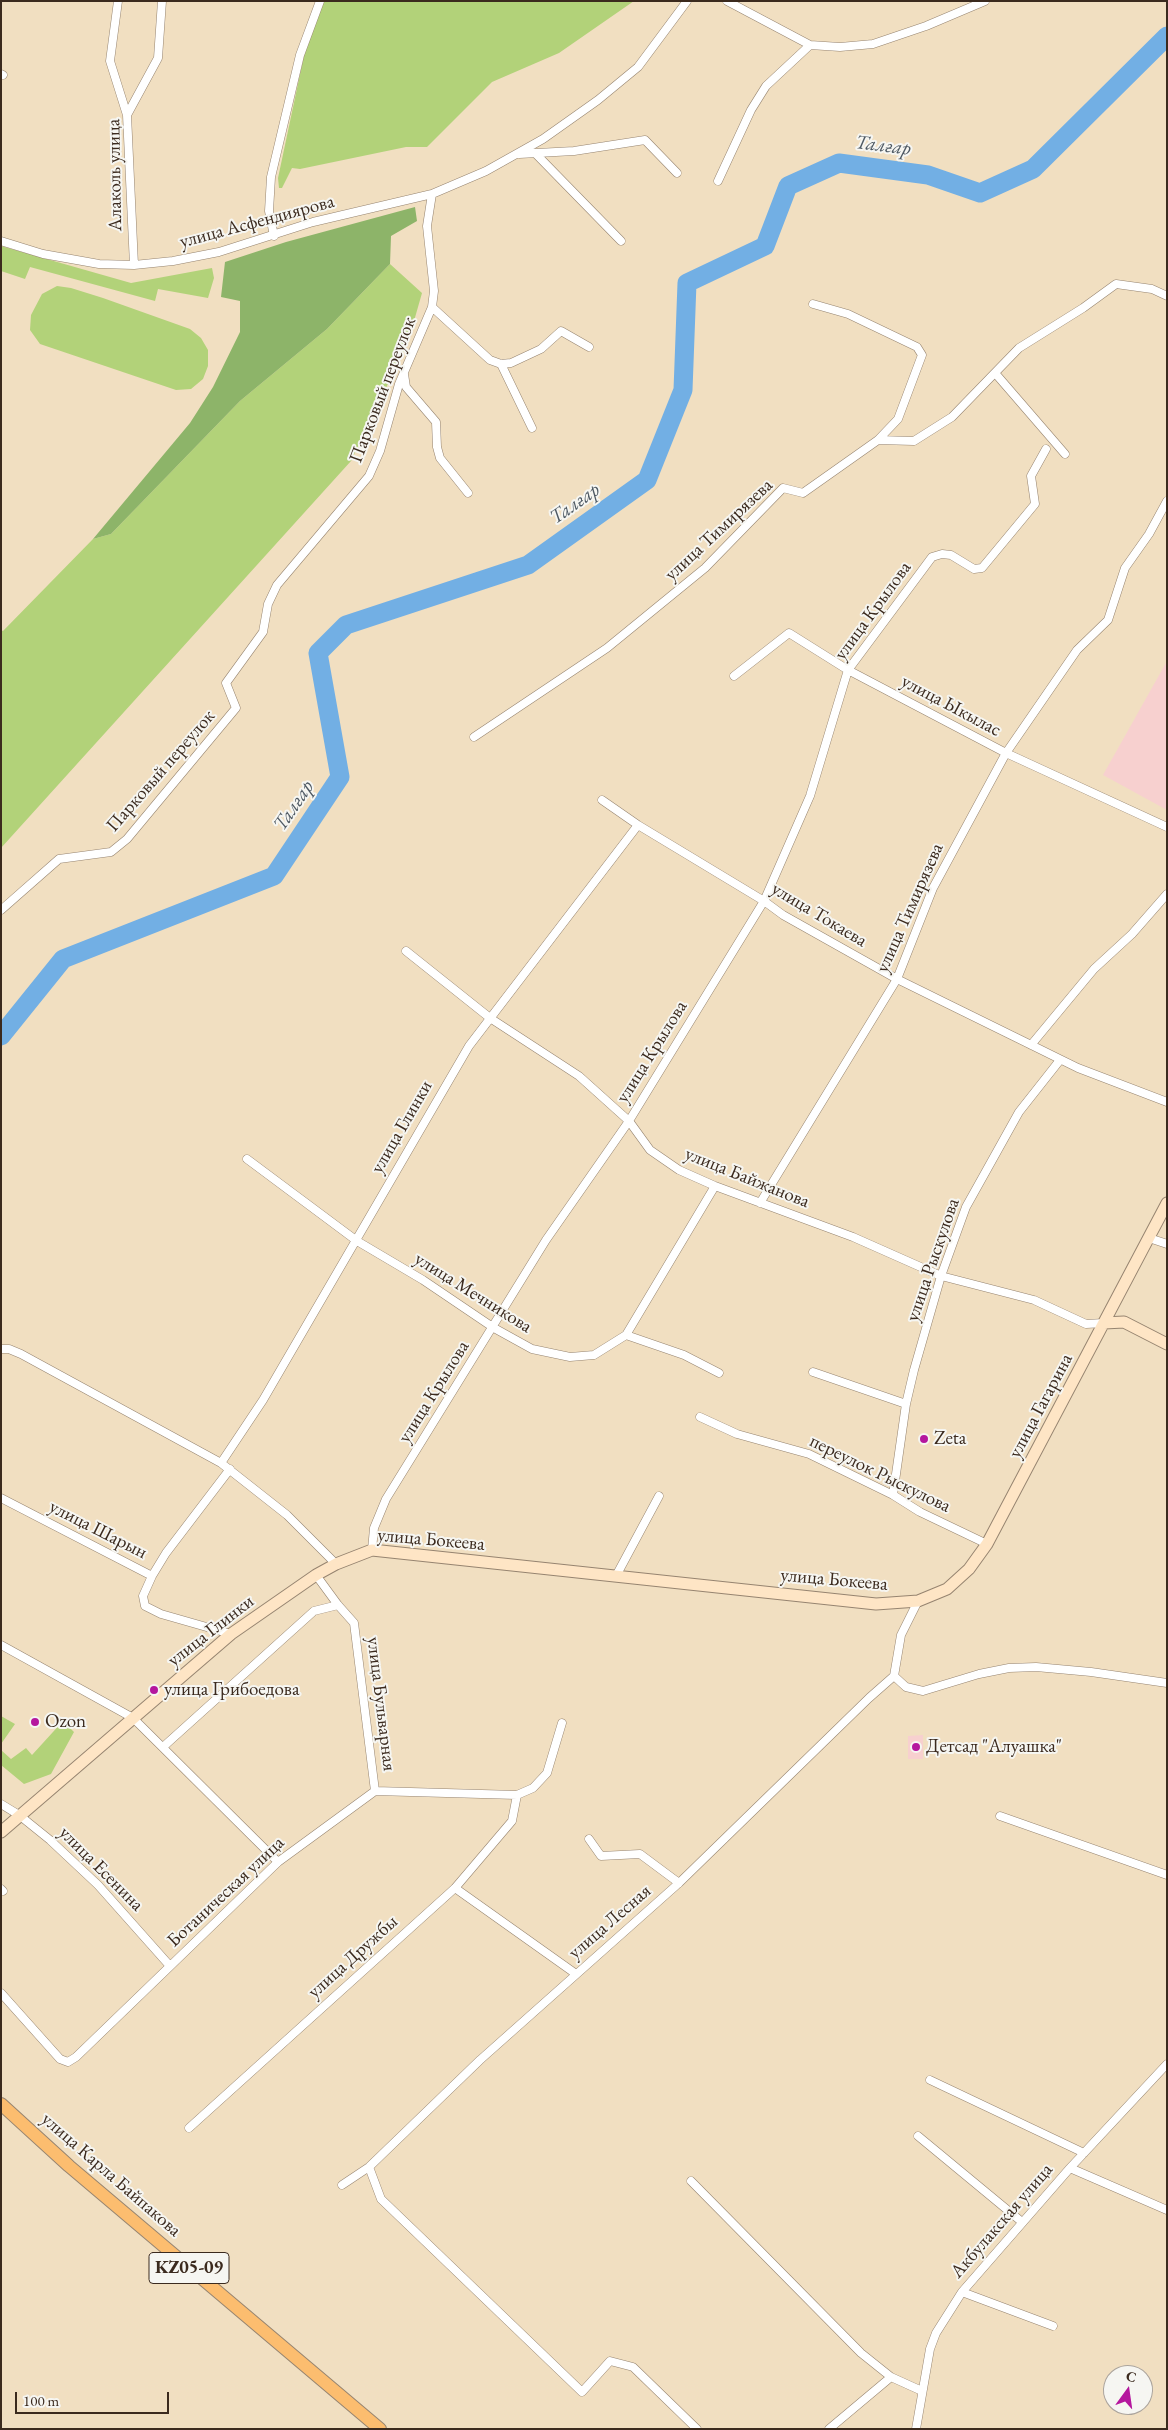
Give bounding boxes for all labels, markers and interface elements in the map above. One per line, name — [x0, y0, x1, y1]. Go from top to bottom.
street label: Алаколь улица — [103, 119, 127, 231]
water label: Талғар — [854, 131, 912, 161]
street label: улица Асфендиярова — [177, 190, 337, 254]
street label: Парковый переулок — [345, 314, 421, 466]
street label: улица Тимирязева — [660, 474, 778, 586]
water label: Талғар — [545, 478, 605, 530]
street label: улица Крылова — [830, 557, 916, 665]
street label: улица Ыкылас — [897, 670, 1005, 742]
street label: Парковый переулок — [102, 705, 220, 837]
water label: Талғар — [268, 776, 320, 836]
street label: улица Тимирязева — [871, 840, 949, 976]
street label: улица Токаева — [767, 877, 871, 953]
street label: улица Крылова — [611, 997, 693, 1107]
street label: улица Глинки — [366, 1076, 438, 1178]
street label: улица Байжанова — [681, 1143, 813, 1213]
street label: улица Рыскулова — [901, 1195, 965, 1325]
street label: улица Мечникова — [410, 1248, 536, 1338]
street label: улица Крылова — [393, 1337, 475, 1447]
street label: улица Гагарина — [1004, 1350, 1078, 1462]
place label: Zeta — [934, 1428, 966, 1450]
street label: переулок Рыскулова — [806, 1430, 954, 1518]
marker: Zeta — [918, 1433, 930, 1445]
street label: улица Шарын — [45, 1496, 151, 1564]
street label: улица Бокеева — [376, 1524, 486, 1556]
street label: улица Бокеева — [779, 1564, 889, 1596]
street label: улица Глинки — [163, 1590, 259, 1672]
street label: улица Бульварная — [361, 1636, 401, 1772]
place label: улица Грибоедова — [164, 1679, 299, 1701]
marker: улица Грибоедова — [148, 1684, 160, 1696]
place label: Ozon — [45, 1711, 86, 1733]
marker: Ozon — [29, 1716, 41, 1728]
place label: Детсад "Алуашка" — [926, 1736, 1062, 1758]
marker: Детсад "Алуашка" — [910, 1741, 922, 1753]
street label: улица Есенина — [54, 1822, 148, 1916]
street label: Ботаническая улица — [163, 1832, 289, 1952]
street label: улица Лесная — [564, 1880, 656, 1964]
street label: улица Дружбы — [303, 1911, 403, 2003]
street label: улица Карла Байпакова — [36, 2108, 186, 2242]
street label: Акбулакская улица — [946, 2159, 1058, 2283]
road number: KZ05-09 — [149, 2252, 229, 2284]
north arrow — [1103, 2365, 1153, 2415]
text: С — [1124, 2366, 1138, 2386]
scale bar — [18, 2382, 171, 2414]
text: 100 m — [23, 2391, 59, 2410]

